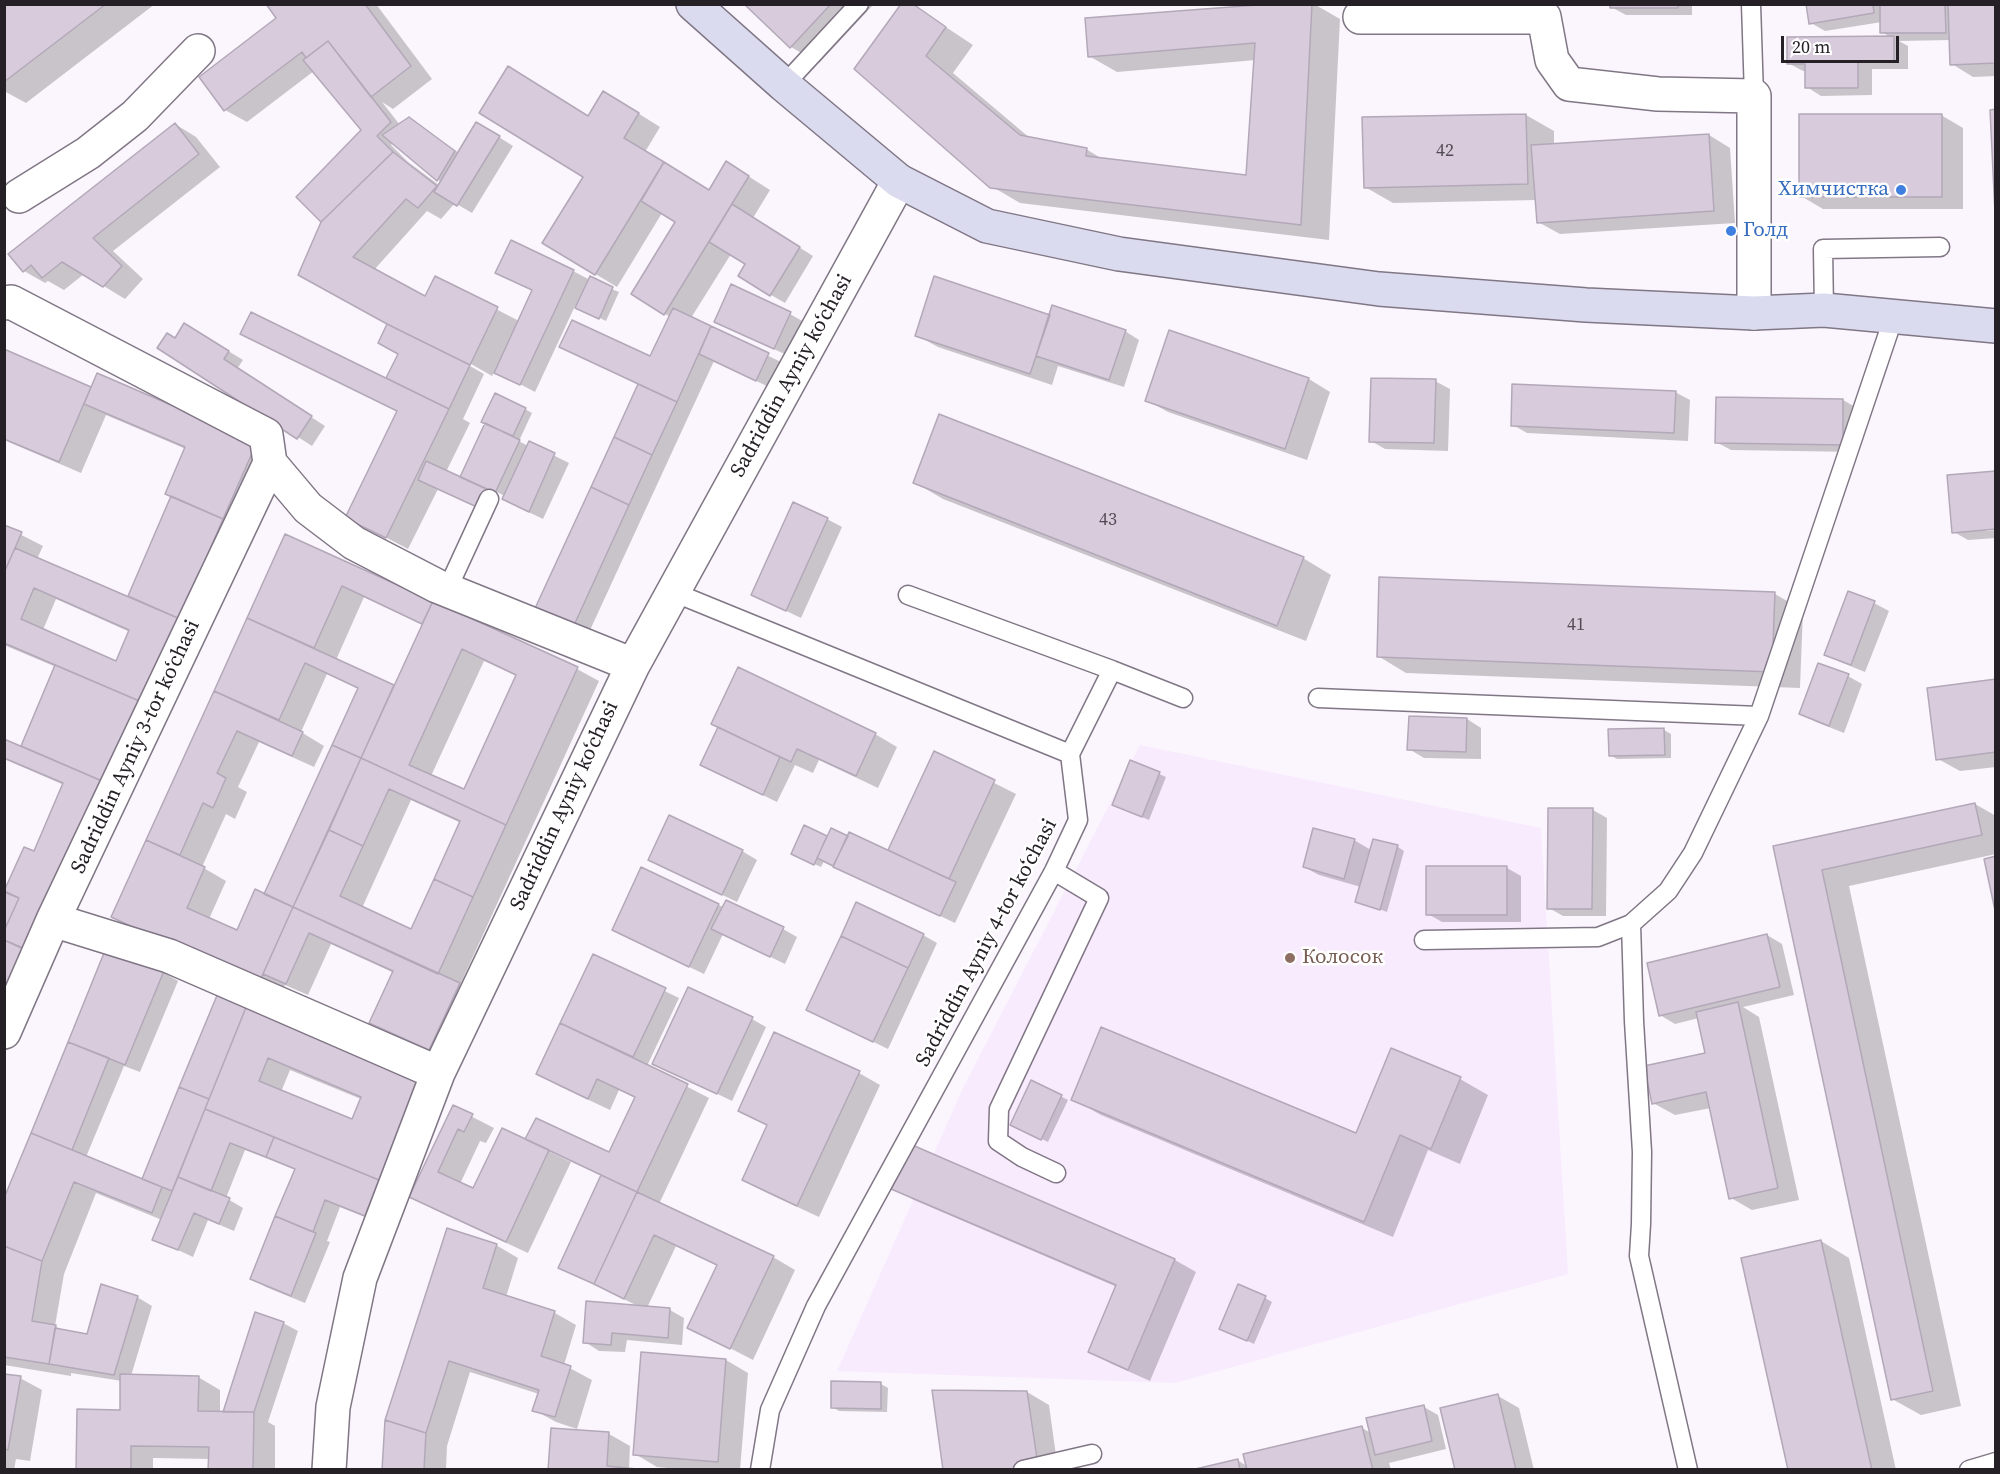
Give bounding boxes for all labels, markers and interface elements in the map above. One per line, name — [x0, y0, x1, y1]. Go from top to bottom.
scale bar — [1784, 24, 1902, 62]
text: 20 m — [1792, 34, 1830, 59]
house number: 42 — [1436, 140, 1454, 162]
place label: Химчистка — [1778, 177, 1889, 203]
marker: Химчистка — [1894, 183, 1908, 197]
place label: Голд — [1743, 218, 1788, 244]
marker: Голд — [1724, 224, 1738, 238]
street label: Sadriddin Ayniy koʻchasi — [726, 270, 858, 482]
house number: 43 — [1099, 509, 1117, 531]
house number: 41 — [1567, 614, 1585, 636]
street label: Sadriddin Ayniy 3-tor koʻchasi — [66, 616, 206, 878]
street label: Sadriddin Ayniy koʻchasi — [505, 698, 625, 914]
street label: Sadriddin Ayniy 4-tor koʻchasi — [911, 815, 1063, 1071]
place label: Колосок — [1302, 945, 1383, 971]
marker: Колосок — [1283, 951, 1297, 965]

